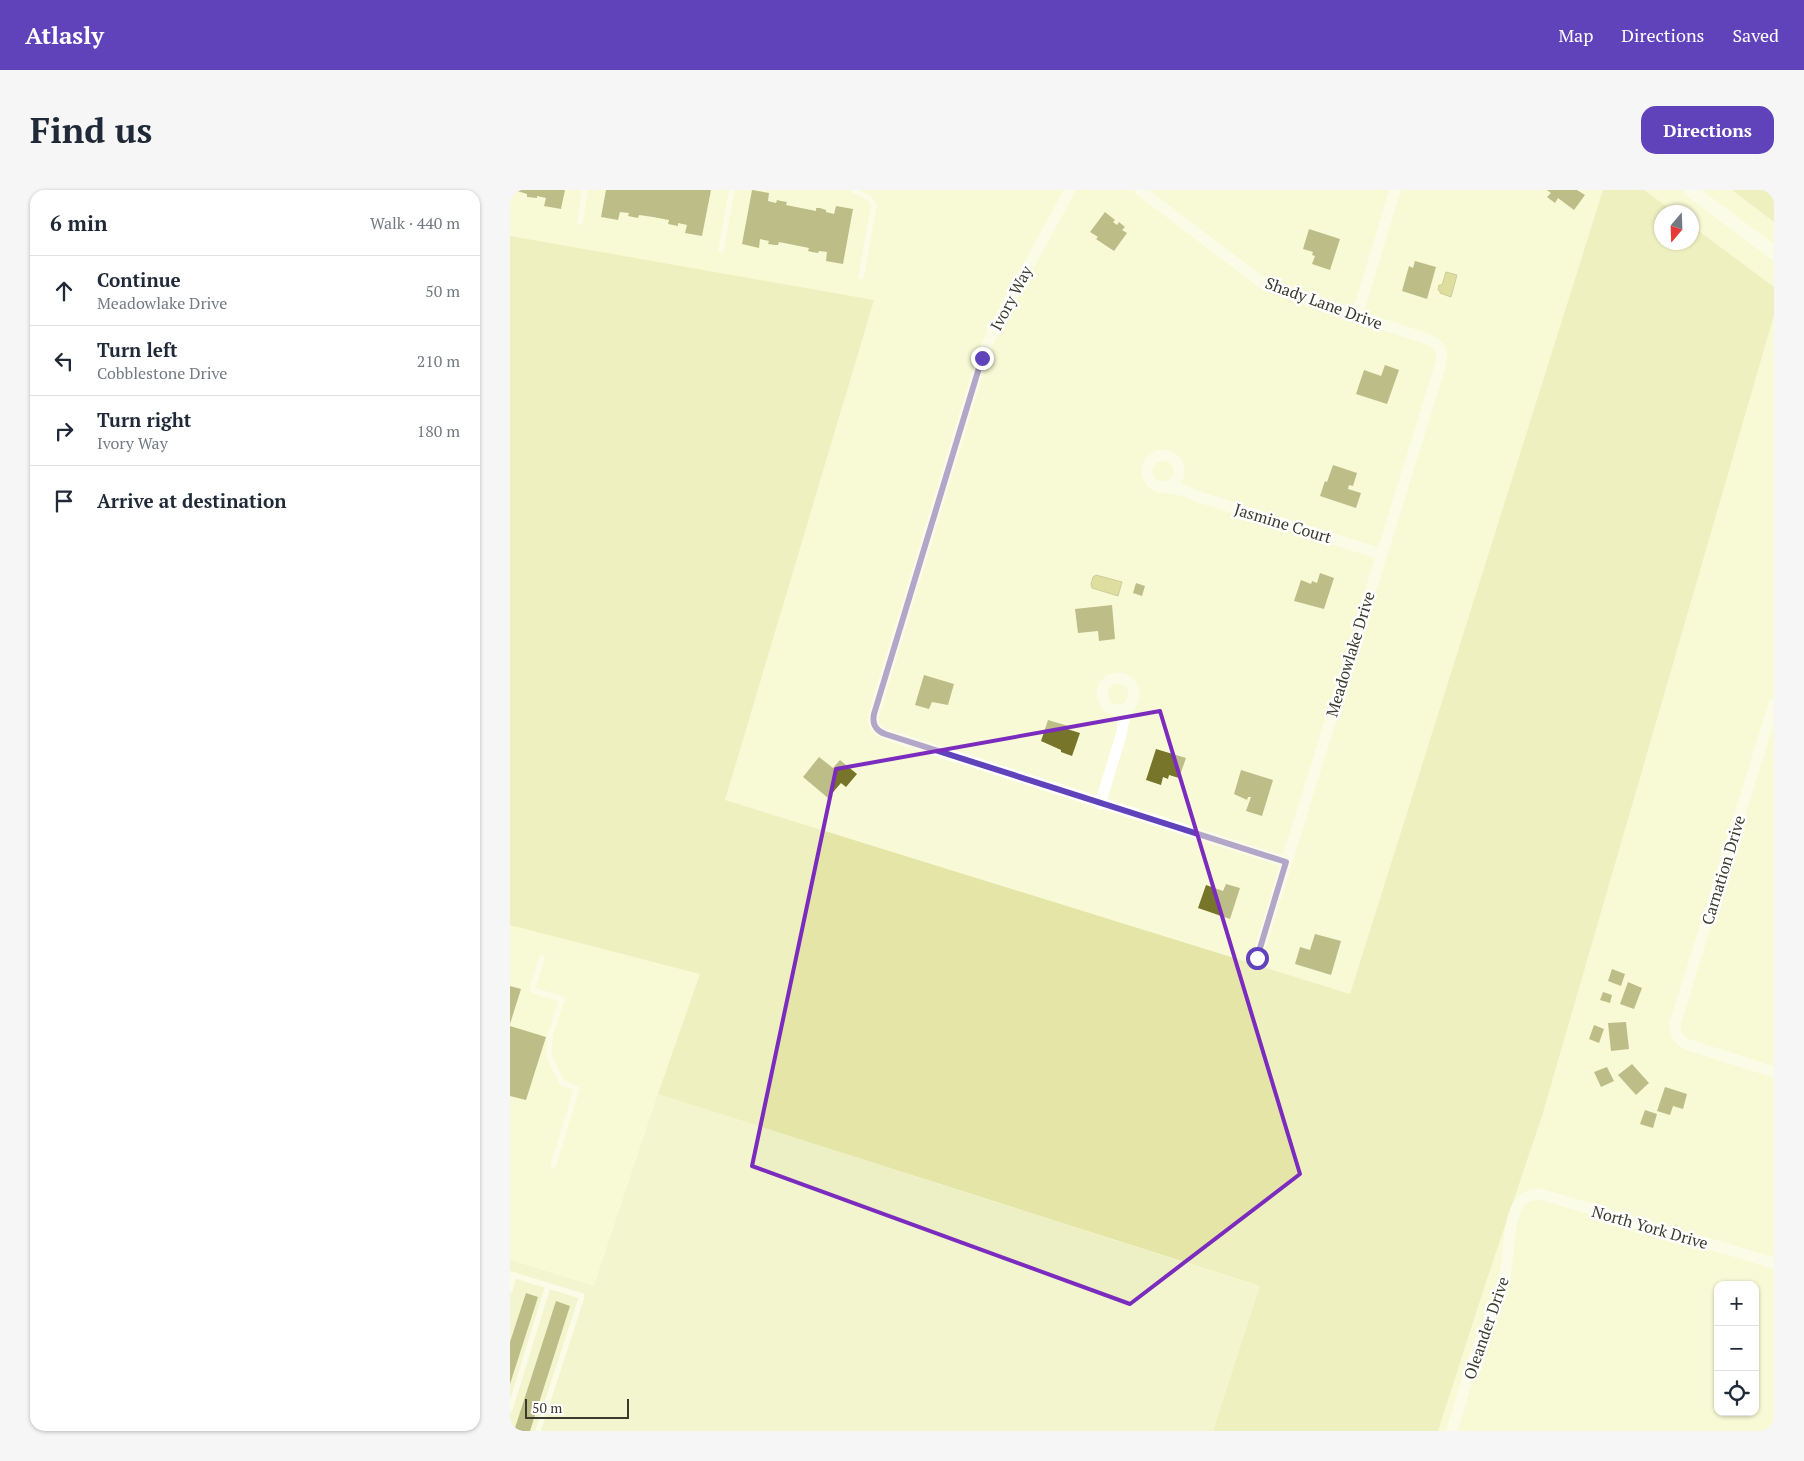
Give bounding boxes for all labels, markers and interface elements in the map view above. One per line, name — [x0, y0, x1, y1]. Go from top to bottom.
text: Atlasly — [25, 19, 104, 51]
text: Map — [1558, 23, 1593, 47]
text: Directions — [1621, 23, 1704, 47]
text: Saved — [1732, 23, 1779, 47]
button: Directions — [1641, 106, 1774, 154]
text: Find us — [30, 107, 152, 153]
north arrow — [1654, 205, 1699, 250]
text: 6 min — [50, 209, 107, 237]
text: Walk · 440 m — [370, 212, 460, 234]
street label: Ivory Way — [985, 261, 1038, 334]
text: Continue — [97, 267, 181, 292]
street label: Shady Lane Drive — [1262, 272, 1386, 334]
icon: ahead — [50, 277, 78, 305]
text: 50 m — [425, 280, 460, 302]
text: Meadowlake Drive — [97, 292, 227, 314]
text: Turn left — [97, 337, 178, 362]
icon: left — [50, 347, 78, 375]
route end — [971, 347, 994, 370]
text: 210 m — [417, 350, 460, 372]
text: Cobblestone Drive — [97, 362, 227, 384]
text: Turn right — [97, 407, 191, 432]
icon: right — [50, 417, 78, 445]
text: 180 m — [417, 420, 460, 442]
text: Ivory Way — [97, 432, 168, 454]
icon: arrive — [50, 487, 78, 515]
text: Arrive at destination — [97, 488, 286, 513]
street label: Jasmine Court — [1232, 498, 1334, 548]
street label: Meadowlake Drive — [1320, 589, 1380, 719]
street label: Carnation Drive — [1696, 813, 1750, 927]
route start — [1246, 947, 1269, 970]
street label: North York Drive — [1589, 1200, 1711, 1254]
street label: Oleander Drive — [1458, 1274, 1514, 1382]
map controls — [1714, 1281, 1759, 1416]
button: + — [1714, 1281, 1759, 1326]
button: − — [1714, 1326, 1759, 1371]
button: locate — [1714, 1371, 1759, 1416]
scale bar — [525, 1396, 629, 1419]
text: 50 m — [532, 1398, 562, 1417]

